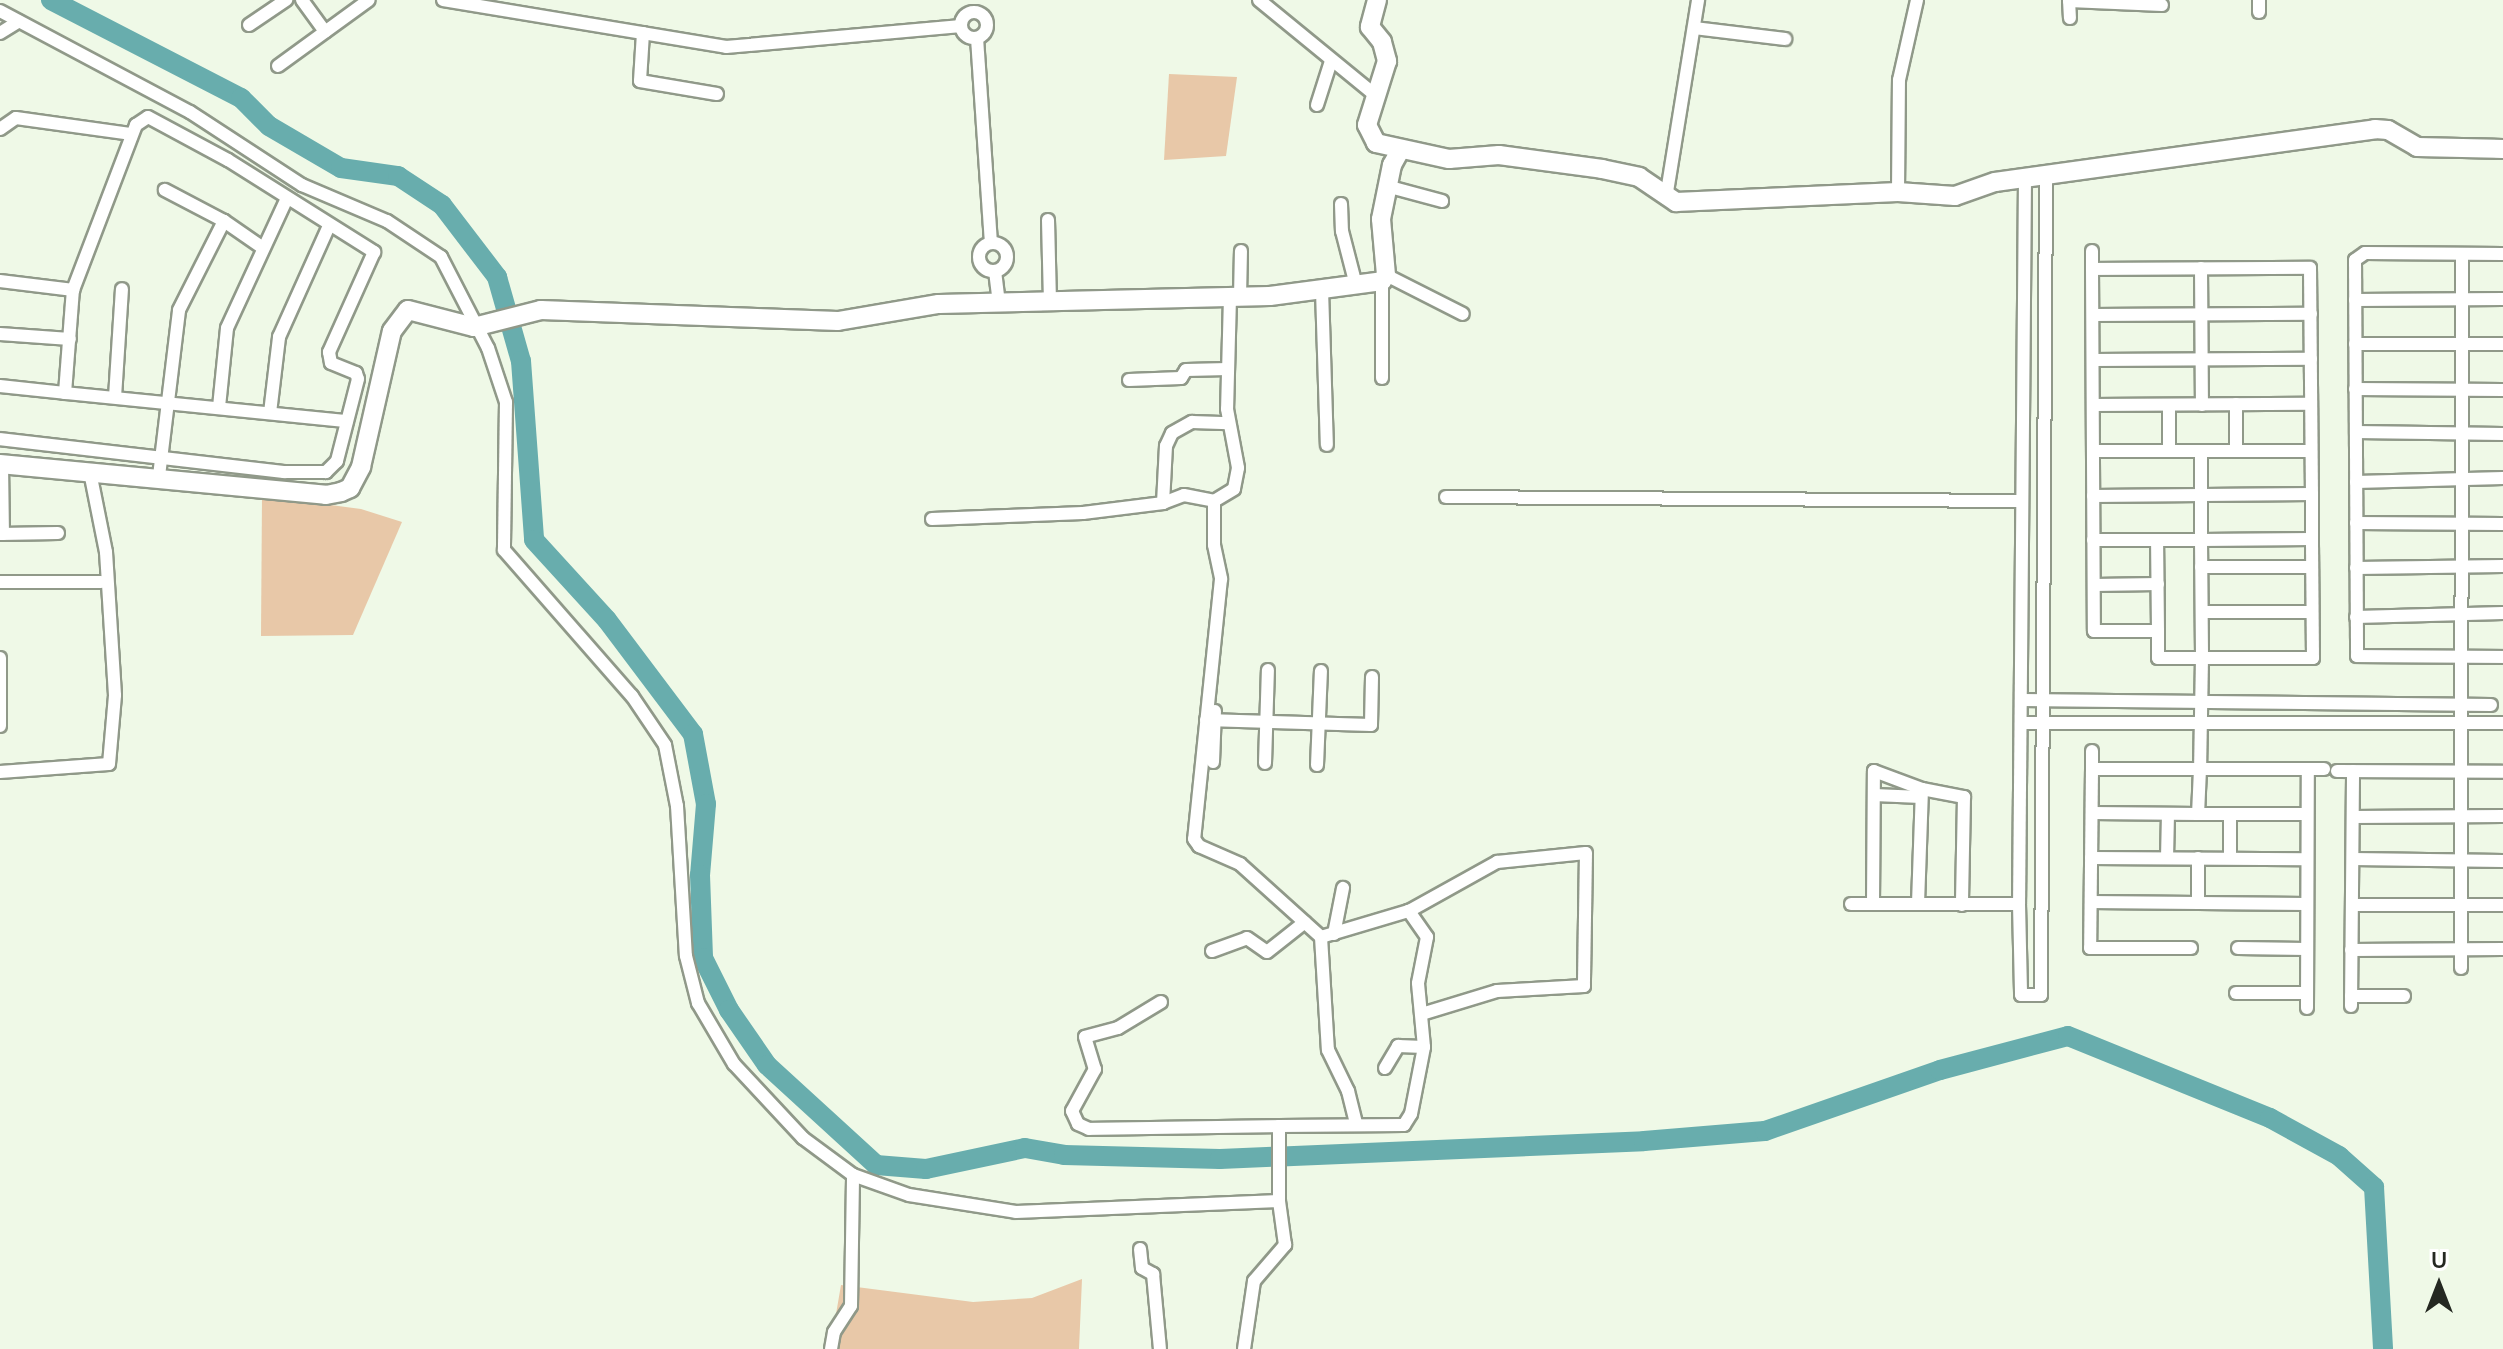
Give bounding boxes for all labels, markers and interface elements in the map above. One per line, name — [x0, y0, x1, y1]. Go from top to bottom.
north arrow — [2399, 1245, 2479, 1325]
text: U — [2431, 1246, 2447, 1276]

